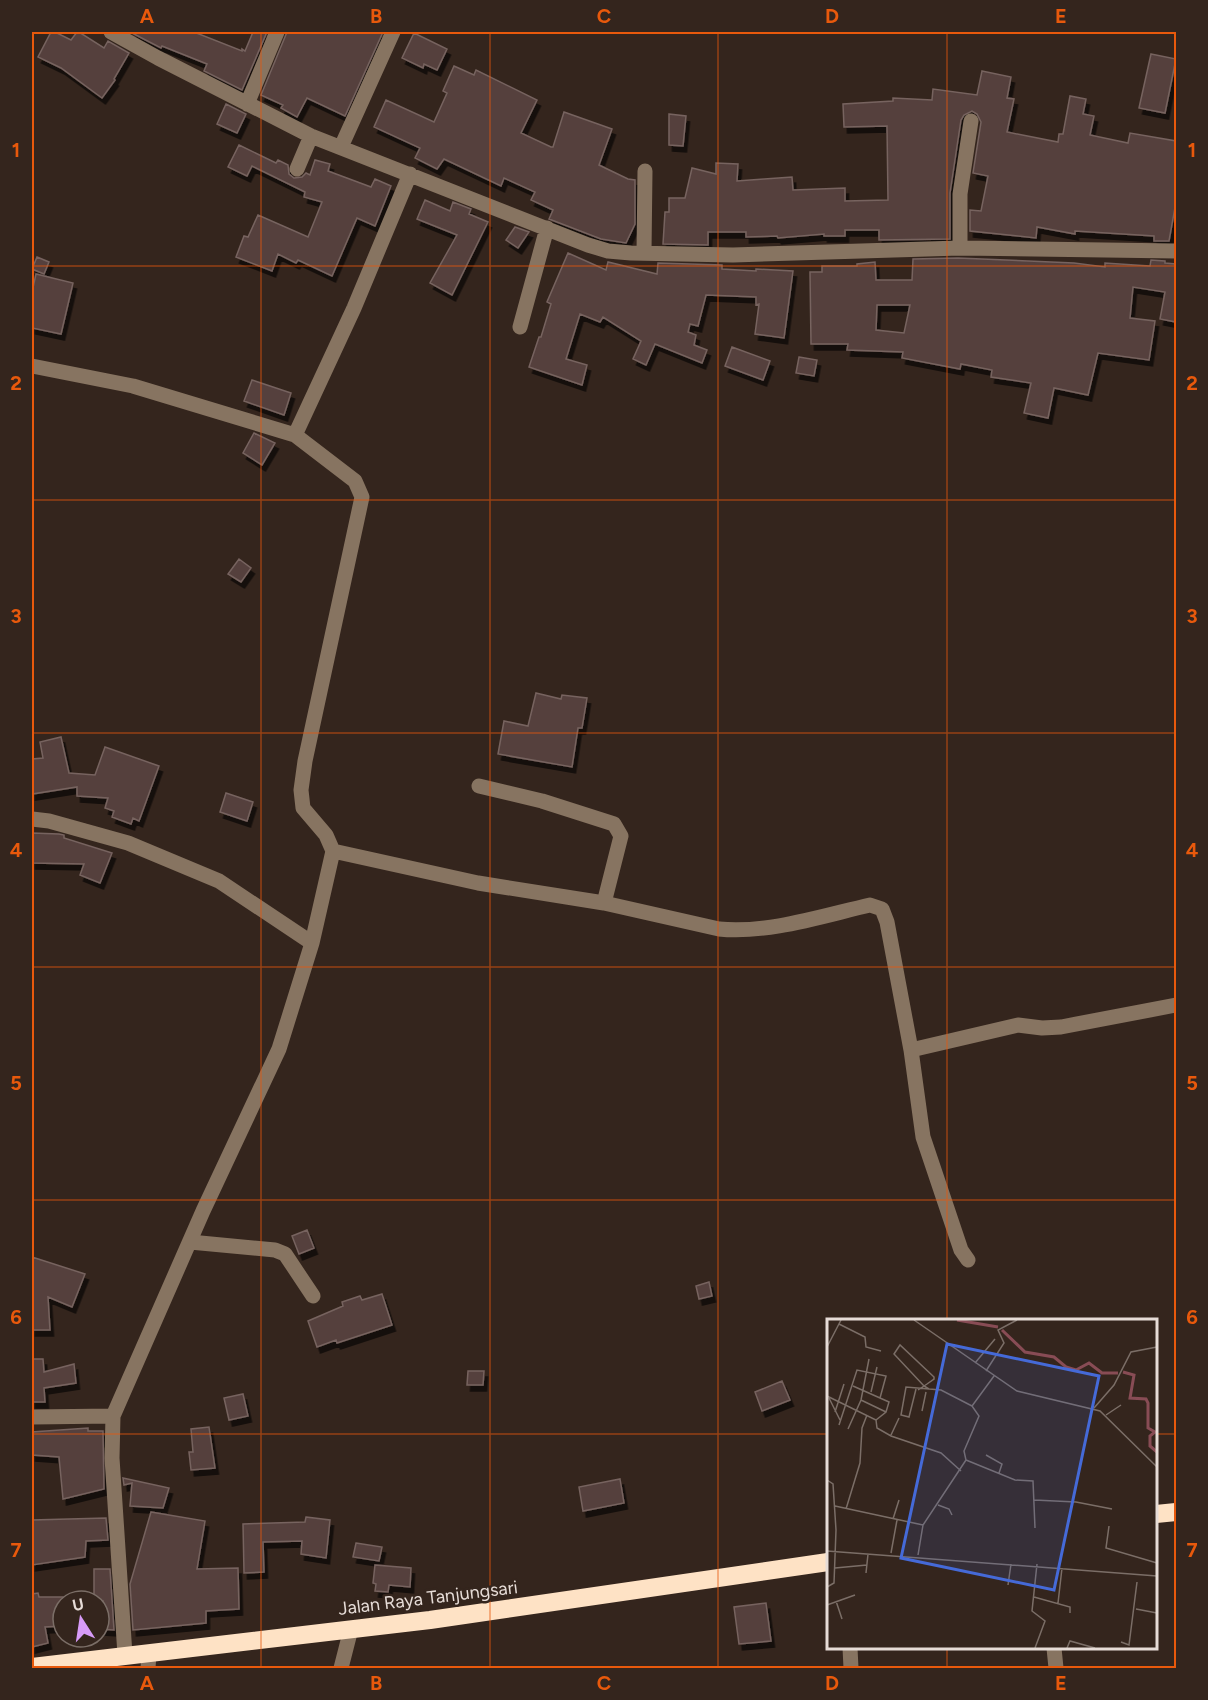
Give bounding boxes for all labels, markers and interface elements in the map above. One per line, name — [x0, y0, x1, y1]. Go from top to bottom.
text: A — [140, 4, 155, 28]
text: B — [370, 4, 382, 28]
text: C — [597, 4, 611, 28]
text: D — [825, 4, 839, 28]
text: E — [1055, 4, 1067, 28]
text: 1 — [12, 138, 20, 162]
text: 1 — [1188, 138, 1196, 162]
text: 2 — [10, 371, 22, 395]
text: 2 — [1186, 371, 1198, 395]
text: 3 — [10, 604, 22, 628]
text: 3 — [1186, 604, 1198, 628]
text: 4 — [10, 838, 23, 862]
text: 4 — [1186, 838, 1199, 862]
text: 5 — [10, 1071, 22, 1095]
text: 5 — [1186, 1071, 1198, 1095]
text: 6 — [10, 1305, 22, 1329]
text: 6 — [1186, 1305, 1198, 1329]
inset map — [827, 1319, 1157, 1649]
text: 7 — [10, 1538, 22, 1562]
text: 7 — [1186, 1538, 1198, 1562]
street label: Jalan Raya Tanjungsari — [337, 1576, 519, 1620]
north arrow — [51, 1589, 111, 1649]
text: U — [71, 1594, 85, 1615]
text: A — [140, 1671, 155, 1695]
text: B — [370, 1671, 382, 1695]
text: C — [597, 1671, 611, 1695]
text: D — [825, 1671, 839, 1695]
text: E — [1055, 1671, 1067, 1695]

